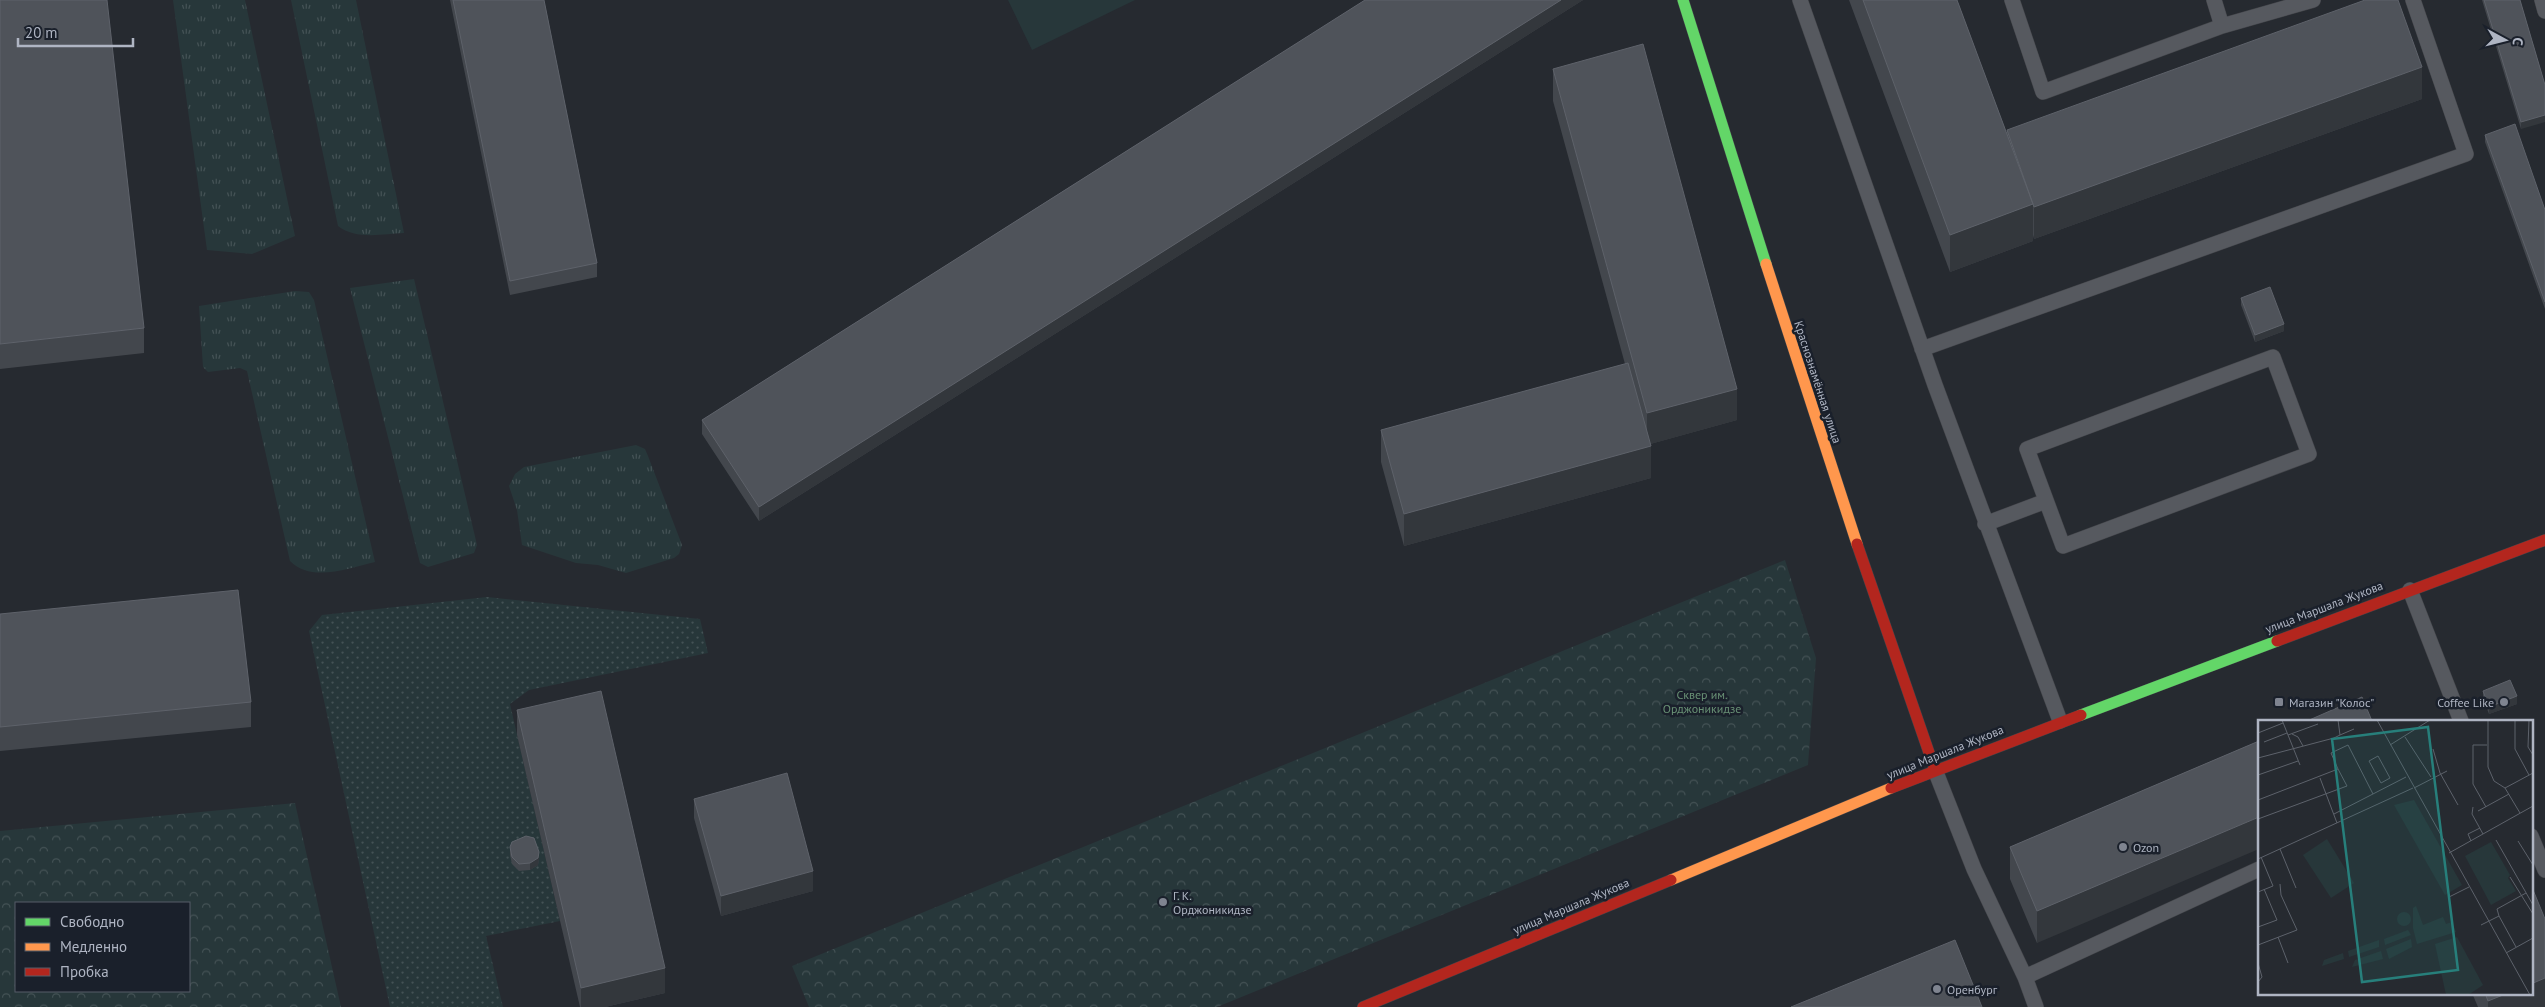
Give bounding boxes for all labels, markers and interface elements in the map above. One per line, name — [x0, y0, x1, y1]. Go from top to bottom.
scale bar — [18, 15, 132, 47]
north arrow — [2480, 15, 2530, 65]
text: 20 m — [25, 23, 58, 42]
text: С — [2508, 37, 2527, 47]
street label: Краснознамённая улица — [1791, 319, 1845, 445]
street label: улица Маршала Жукова — [2263, 578, 2385, 636]
park label: Сквер им. Орджоникидзе — [1663, 687, 1741, 716]
place label: Магазин "Колос" — [2289, 695, 2374, 710]
place label: Coffee Like — [2437, 695, 2494, 710]
marker: Магазин "Колос" — [2273, 696, 2285, 708]
marker: Coffee Like — [2498, 696, 2510, 708]
inset map — [2258, 720, 2532, 994]
street label: улица Маршала Жукова — [1884, 722, 2006, 782]
place label: Ozon — [2133, 840, 2159, 855]
marker: Ozon — [2117, 841, 2129, 853]
street label: улица Маршала Жукова — [1511, 875, 1631, 937]
place label: Г. К. Орджоникидзе — [1173, 888, 1252, 917]
marker: Г. К. Орджоникидзе — [1157, 896, 1169, 908]
legend — [15, 902, 190, 992]
text: Свободно — [60, 912, 124, 931]
text: Медленно — [60, 937, 127, 956]
text: Пробка — [60, 962, 109, 981]
place label: Оренбург — [1947, 982, 1998, 997]
marker: Оренбург — [1931, 983, 1943, 995]

